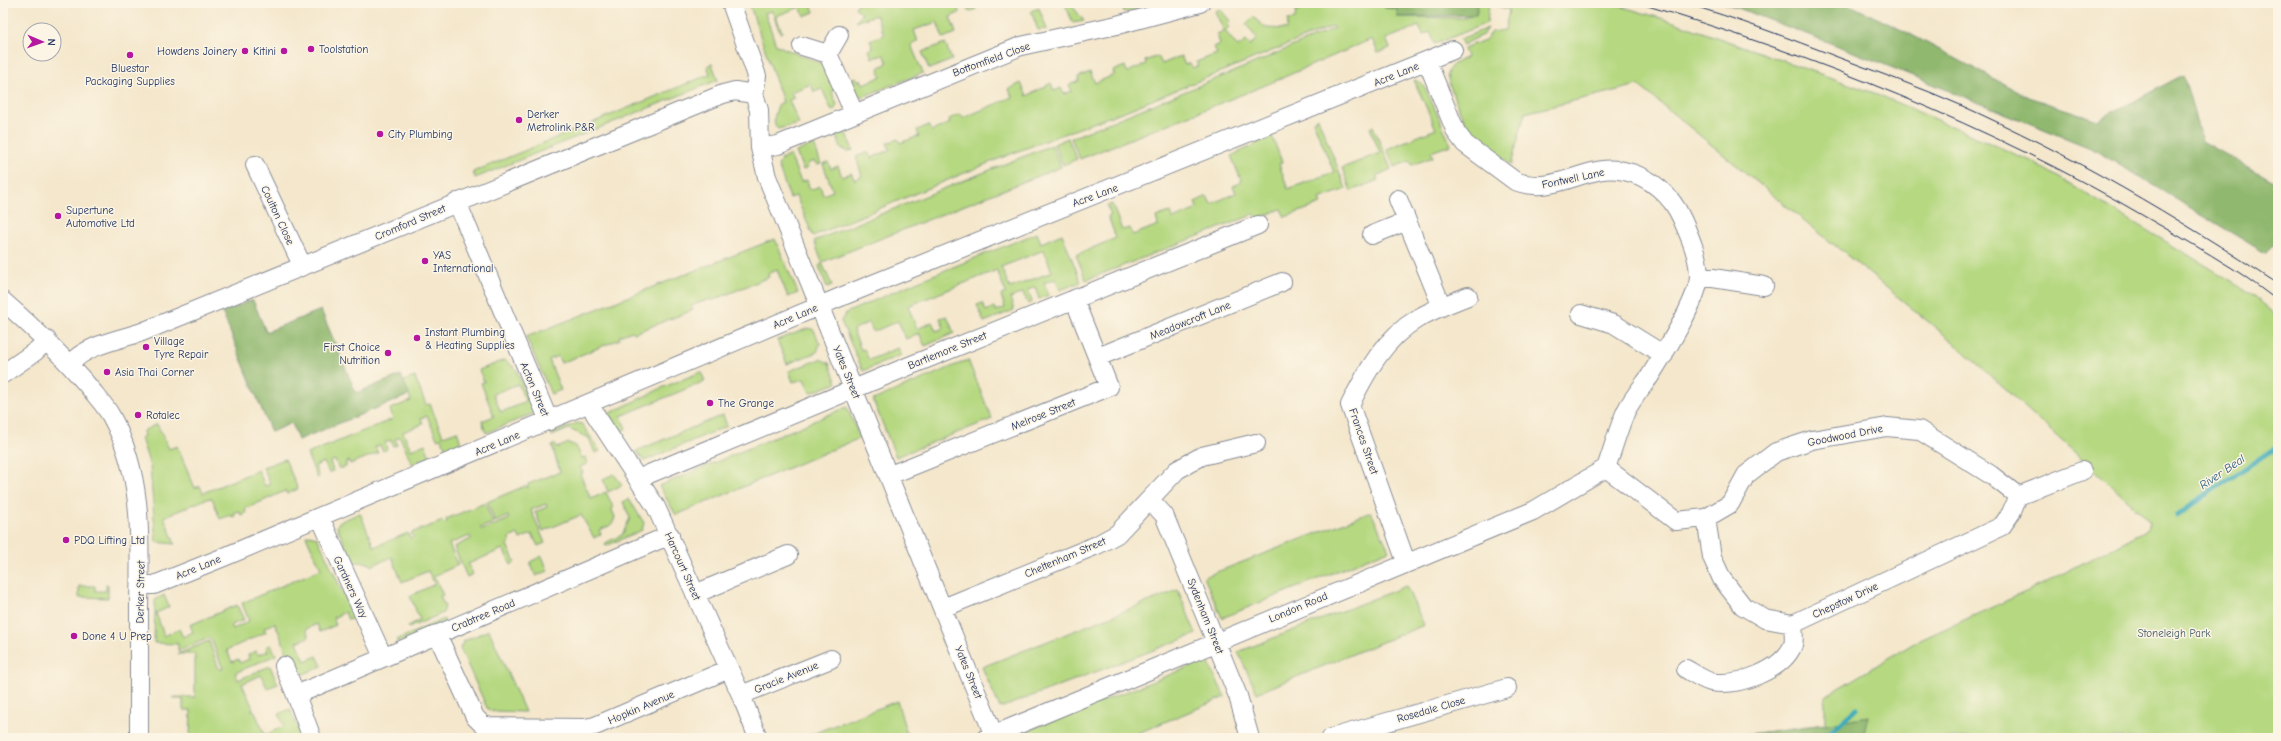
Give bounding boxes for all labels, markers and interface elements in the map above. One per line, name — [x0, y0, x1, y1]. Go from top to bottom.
north arrow — [22, 22, 62, 62]
text: N — [45, 39, 58, 46]
street label: Bottomfield Close — [951, 39, 1032, 79]
place label: Toolstation — [319, 43, 368, 56]
marker: Toolstation — [306, 44, 316, 54]
place label: Howdens Joinery — [157, 45, 237, 58]
place label: Kitini — [253, 45, 276, 58]
marker: Howdens Joinery — [240, 46, 250, 56]
marker: Kitini — [279, 46, 289, 56]
marker: Bluestar Packaging Supplies — [125, 50, 135, 60]
street label: Acre Lane — [1372, 59, 1421, 89]
place label: Bluestar Packaging Supplies — [85, 62, 175, 88]
place label: Derker Metrolink P&R — [527, 108, 595, 134]
marker: Derker Metrolink P&R — [514, 115, 524, 125]
place label: City Plumbing — [388, 128, 453, 141]
marker: City Plumbing — [375, 129, 385, 139]
street label: Fontwell Lane — [1541, 165, 1606, 191]
street label: Acre Lane — [1071, 181, 1120, 210]
street label: Coulton Close — [258, 183, 297, 247]
street label: Cromford Street — [373, 201, 448, 243]
place label: Supertune Automotive Ltd — [66, 204, 135, 230]
marker: Supertune Automotive Ltd — [53, 211, 63, 221]
place label: YAS International — [433, 249, 494, 275]
marker: YAS International — [420, 256, 430, 266]
street label: Meadowcroft Lane — [1148, 298, 1233, 343]
street label: Acre Lane — [771, 301, 820, 332]
place label: Instant Plumbing & Heating Supplies — [425, 326, 515, 352]
street label: Bartlemore Street — [906, 328, 989, 372]
marker: Instant Plumbing & Heating Supplies — [412, 333, 422, 343]
place label: Village Tyre Repair — [154, 335, 209, 361]
place label: First Choice Nutrition — [324, 341, 380, 367]
marker: Village Tyre Repair — [141, 342, 151, 352]
street label: Yates Street — [830, 344, 863, 401]
marker: First Choice Nutrition — [383, 348, 393, 358]
street label: Acton Street — [517, 360, 552, 419]
place label: Asia Thai Corner — [115, 366, 195, 379]
marker: Asia Thai Corner — [102, 367, 112, 377]
street label: Melrose Street — [1009, 395, 1078, 433]
place label: The Grange — [718, 397, 774, 410]
marker: The Grange — [705, 398, 715, 408]
street label: Frances Street — [1346, 406, 1381, 477]
place label: Rotalec — [146, 409, 181, 422]
marker: Rotalec — [133, 410, 143, 420]
street label: Goodwood Drive — [1806, 422, 1884, 449]
street label: Acre Lane — [473, 428, 522, 459]
water label: River Beal — [2197, 451, 2248, 492]
street label: Harcourt Street — [662, 530, 704, 603]
place label: PDQ Lifting Ltd — [74, 534, 145, 547]
street label: Cheltenham Street — [1023, 534, 1109, 580]
marker: PDQ Lifting Ltd — [61, 535, 71, 545]
street label: Acre Lane — [174, 552, 223, 582]
street label: Gardners Way — [330, 554, 371, 620]
street label: Derker Street — [133, 560, 148, 624]
street label: Sydenham Street — [1184, 577, 1227, 657]
street label: Chepstow Drive — [1810, 579, 1881, 621]
street label: London Road — [1267, 589, 1330, 626]
street label: Crabtree Road — [449, 596, 517, 635]
park label: Stoneleigh Park — [2137, 627, 2211, 640]
place label: Done 4 U Prep — [82, 630, 152, 643]
marker: Done 4 U Prep — [69, 631, 79, 641]
street label: Yates Street — [952, 644, 985, 701]
street label: Gracie Avenue — [752, 658, 821, 696]
street label: Hopkin Avenue — [606, 687, 677, 727]
street label: Rosedale Close — [1396, 693, 1467, 725]

